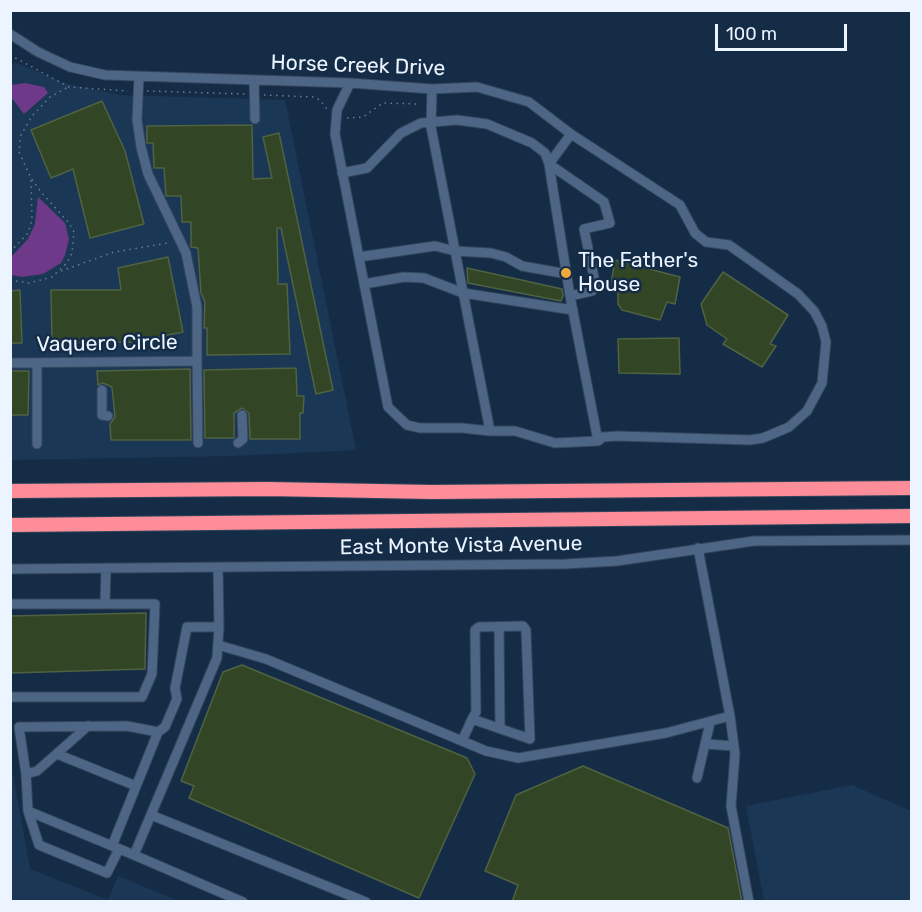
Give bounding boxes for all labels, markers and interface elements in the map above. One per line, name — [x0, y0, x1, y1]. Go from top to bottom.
scale bar — [718, 12, 850, 50]
text: 100 m — [726, 23, 777, 45]
street label: Horse Creek Drive — [270, 50, 446, 82]
place label: The Father's House — [578, 248, 698, 298]
marker: The Father's House — [559, 266, 573, 280]
street label: Vaquero Circle — [36, 330, 178, 358]
street label: East Monte Vista Avenue — [339, 531, 583, 561]

